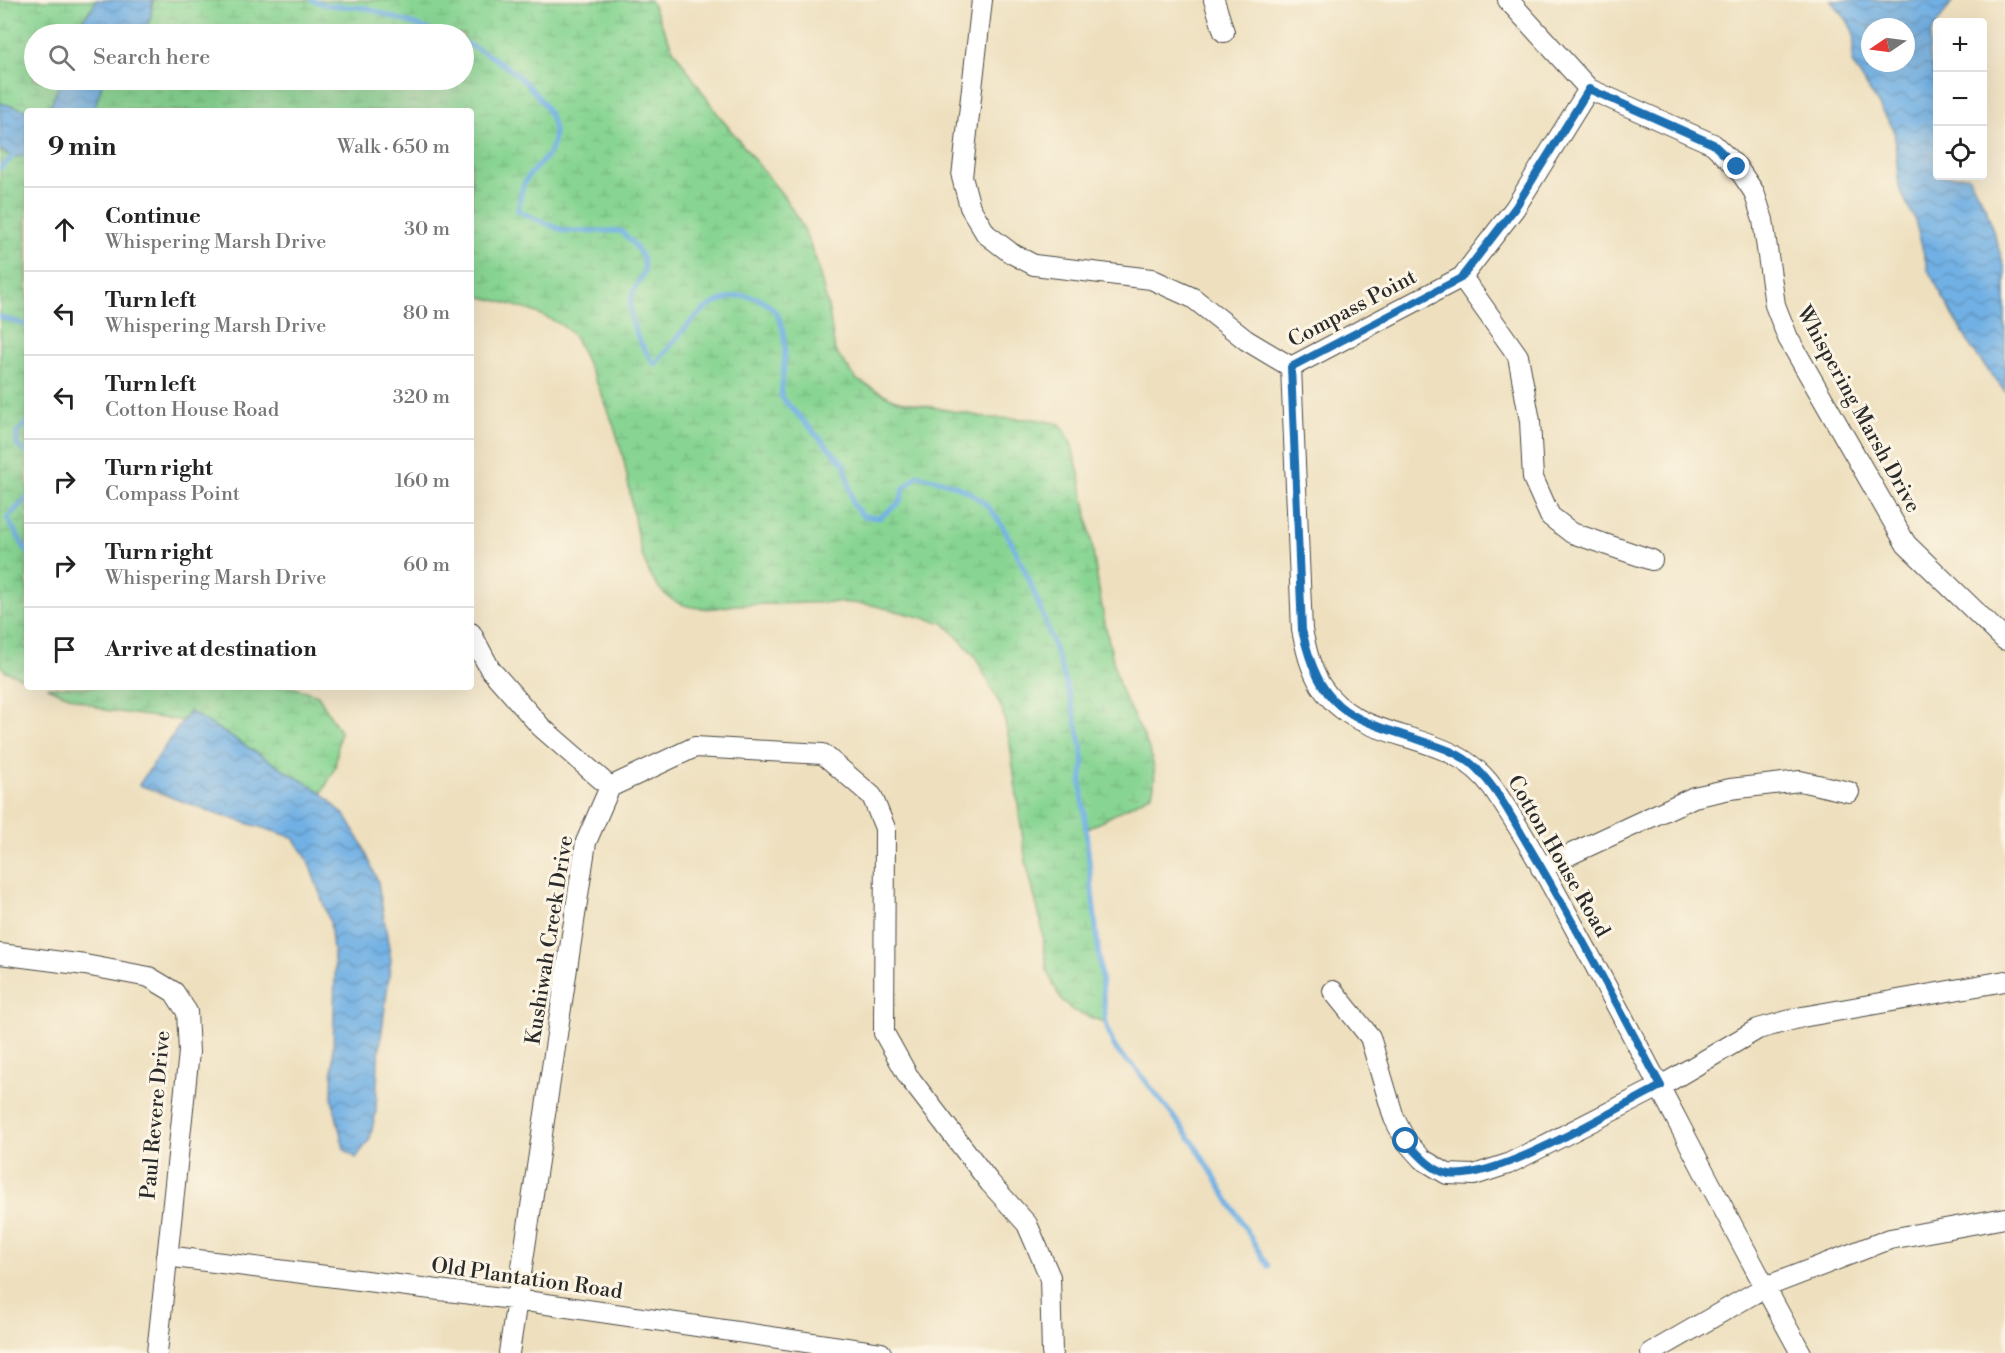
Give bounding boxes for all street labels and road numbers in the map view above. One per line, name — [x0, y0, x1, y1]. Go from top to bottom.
street label: Compass Point — [1284, 264, 1422, 354]
street label: Whispering Marsh Drive — [1790, 301, 1926, 517]
street label: Cotton House Road — [1501, 771, 1615, 942]
street label: Kushiwah Creek Drive — [521, 834, 579, 1047]
street label: Paul Revere Drive — [136, 1030, 176, 1201]
street label: Old Plantation Road — [430, 1253, 624, 1305]

